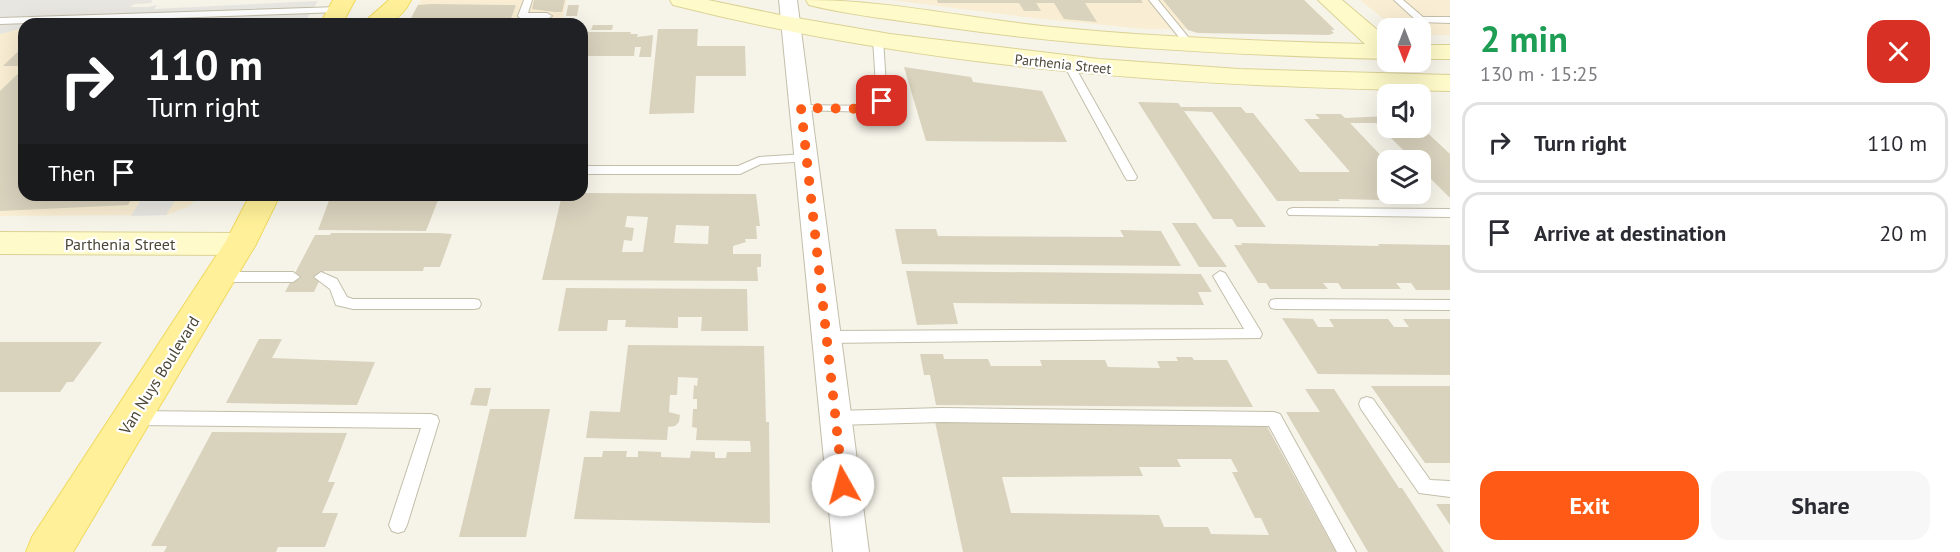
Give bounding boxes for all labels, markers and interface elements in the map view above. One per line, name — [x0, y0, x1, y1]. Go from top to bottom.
text: 2 min — [1480, 15, 1568, 62]
north arrow — [1377, 18, 1431, 72]
map controls — [1377, 18, 1431, 204]
button: close — [1867, 20, 1930, 83]
text: 110 m — [147, 37, 263, 92]
icon: right — [48, 42, 126, 120]
street label: Parthenia Street — [1014, 50, 1112, 78]
text: 130 m · 15:25 — [1480, 61, 1598, 87]
pin — [856, 75, 907, 126]
icon: arrive — [865, 84, 898, 117]
button: sound — [1377, 84, 1431, 138]
text: Turn right — [147, 90, 260, 124]
icon: right — [1483, 126, 1516, 159]
text: Turn right — [1534, 129, 1626, 157]
text: 110 m — [1867, 129, 1927, 157]
button: layers — [1377, 150, 1431, 204]
icon: arrive — [107, 156, 140, 189]
text: Then — [48, 159, 95, 187]
icon: arrive — [1483, 216, 1516, 249]
text: Arrive at destination — [1534, 219, 1726, 247]
text: 20 m — [1879, 219, 1927, 247]
street label: Parthenia Street — [65, 234, 176, 254]
street label: Van Nuys Boulevard — [114, 312, 203, 439]
position arrow — [811, 453, 875, 517]
button: Exit — [1480, 471, 1699, 540]
button: Share — [1711, 471, 1930, 540]

